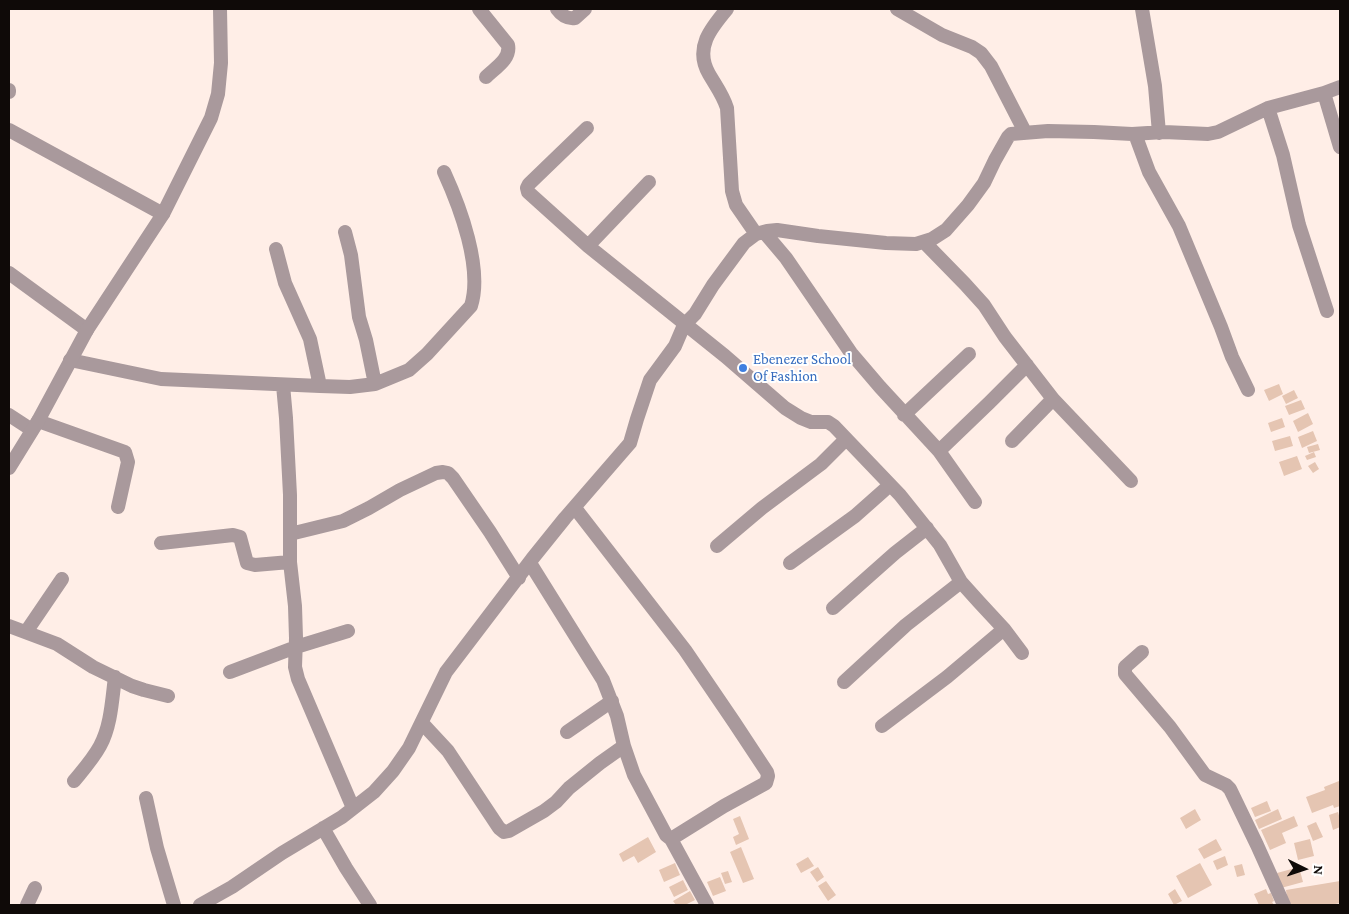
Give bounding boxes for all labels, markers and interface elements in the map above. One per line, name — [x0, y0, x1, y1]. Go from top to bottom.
place label: Ebenezer School Of Fashion — [753, 350, 851, 385]
marker: Ebenezer School Of Fashion — [737, 362, 749, 374]
north arrow — [1279, 844, 1329, 894]
text: N — [1311, 865, 1327, 875]

